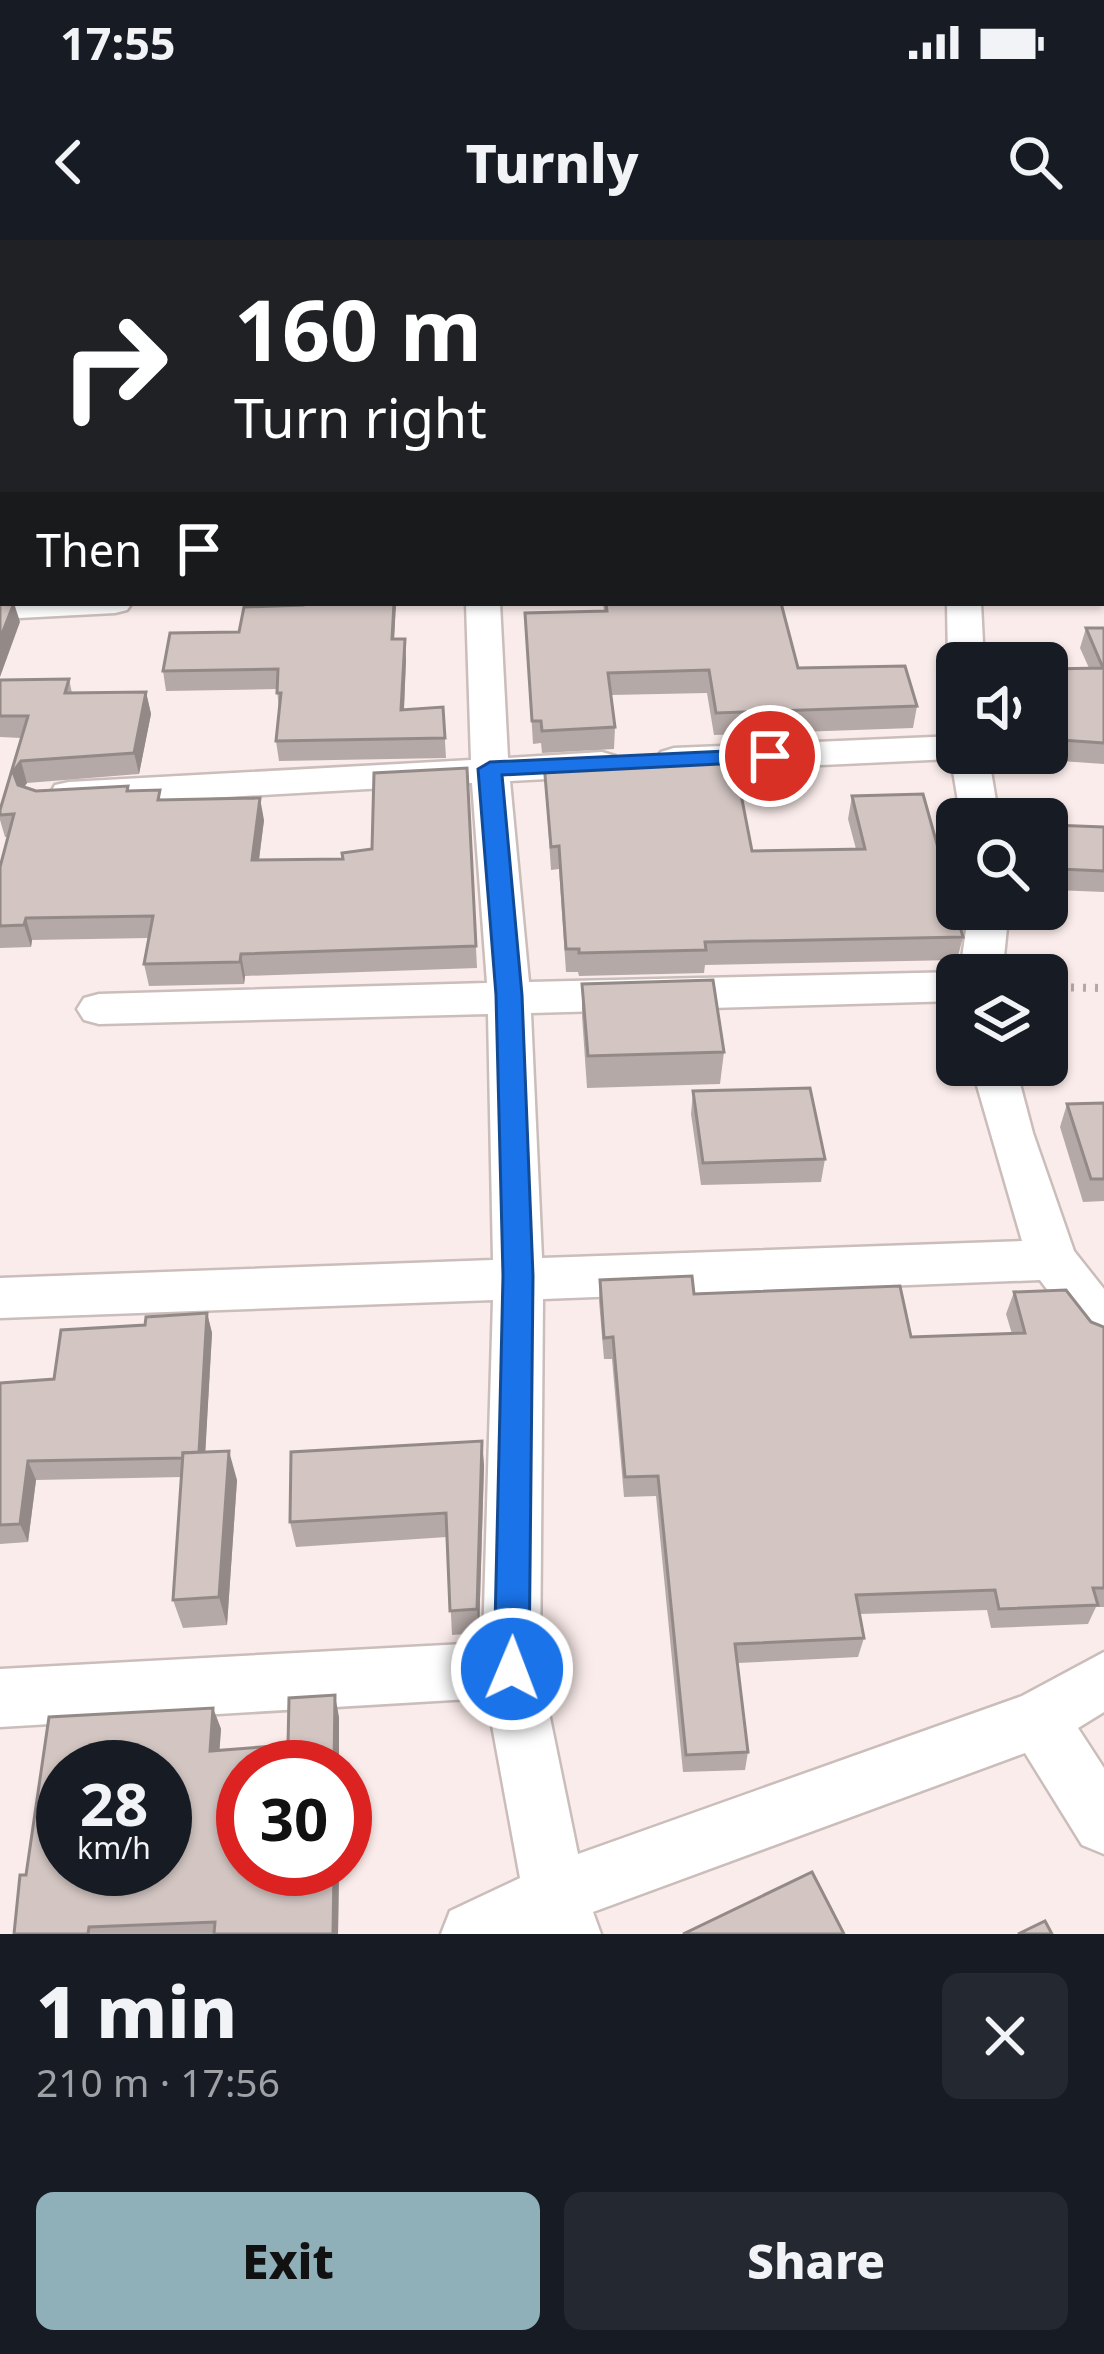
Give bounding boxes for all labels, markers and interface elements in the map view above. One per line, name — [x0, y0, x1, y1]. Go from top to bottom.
text: 17:55 — [60, 12, 176, 73]
text: Turnly — [465, 125, 639, 199]
icon: back — [36, 129, 102, 195]
icon: search — [1002, 129, 1068, 195]
text: 160 m — [234, 271, 482, 386]
icon: right — [36, 288, 192, 444]
text: Turn right — [234, 380, 487, 454]
icon: arrive — [166, 516, 232, 582]
text: Then — [36, 519, 142, 580]
map controls — [936, 642, 1068, 1086]
button: sound — [936, 642, 1068, 774]
pin — [719, 705, 821, 807]
icon: arrive — [737, 723, 803, 789]
button: search — [936, 798, 1068, 930]
button: layers — [936, 954, 1068, 1086]
position arrow — [449, 1606, 575, 1732]
speed limit sign: 30 — [216, 1740, 372, 1896]
text: 28 — [80, 1762, 148, 1844]
text: km/h — [77, 1827, 151, 1868]
text: 1 min — [36, 1961, 237, 2059]
button: close — [942, 1973, 1068, 2099]
text: 210 m · 17:56 — [36, 2055, 280, 2108]
button: Exit — [36, 2192, 540, 2330]
button: Share — [564, 2192, 1068, 2330]

